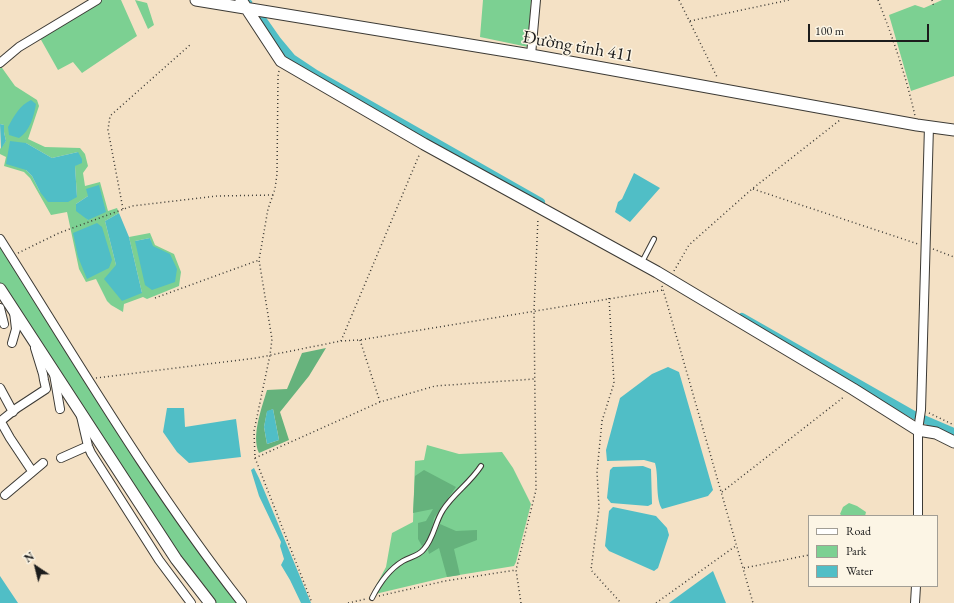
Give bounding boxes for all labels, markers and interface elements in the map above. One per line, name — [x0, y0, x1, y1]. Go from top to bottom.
scale bar — [810, 16, 931, 42]
text: 100 m — [815, 23, 844, 39]
street label: Đường tỉnh 411 — [521, 27, 635, 67]
legend — [808, 515, 938, 587]
text: Road — [846, 523, 871, 539]
text: Park — [846, 543, 866, 559]
north arrow — [16, 547, 56, 587]
text: N — [21, 549, 37, 565]
text: Water — [846, 563, 873, 579]

